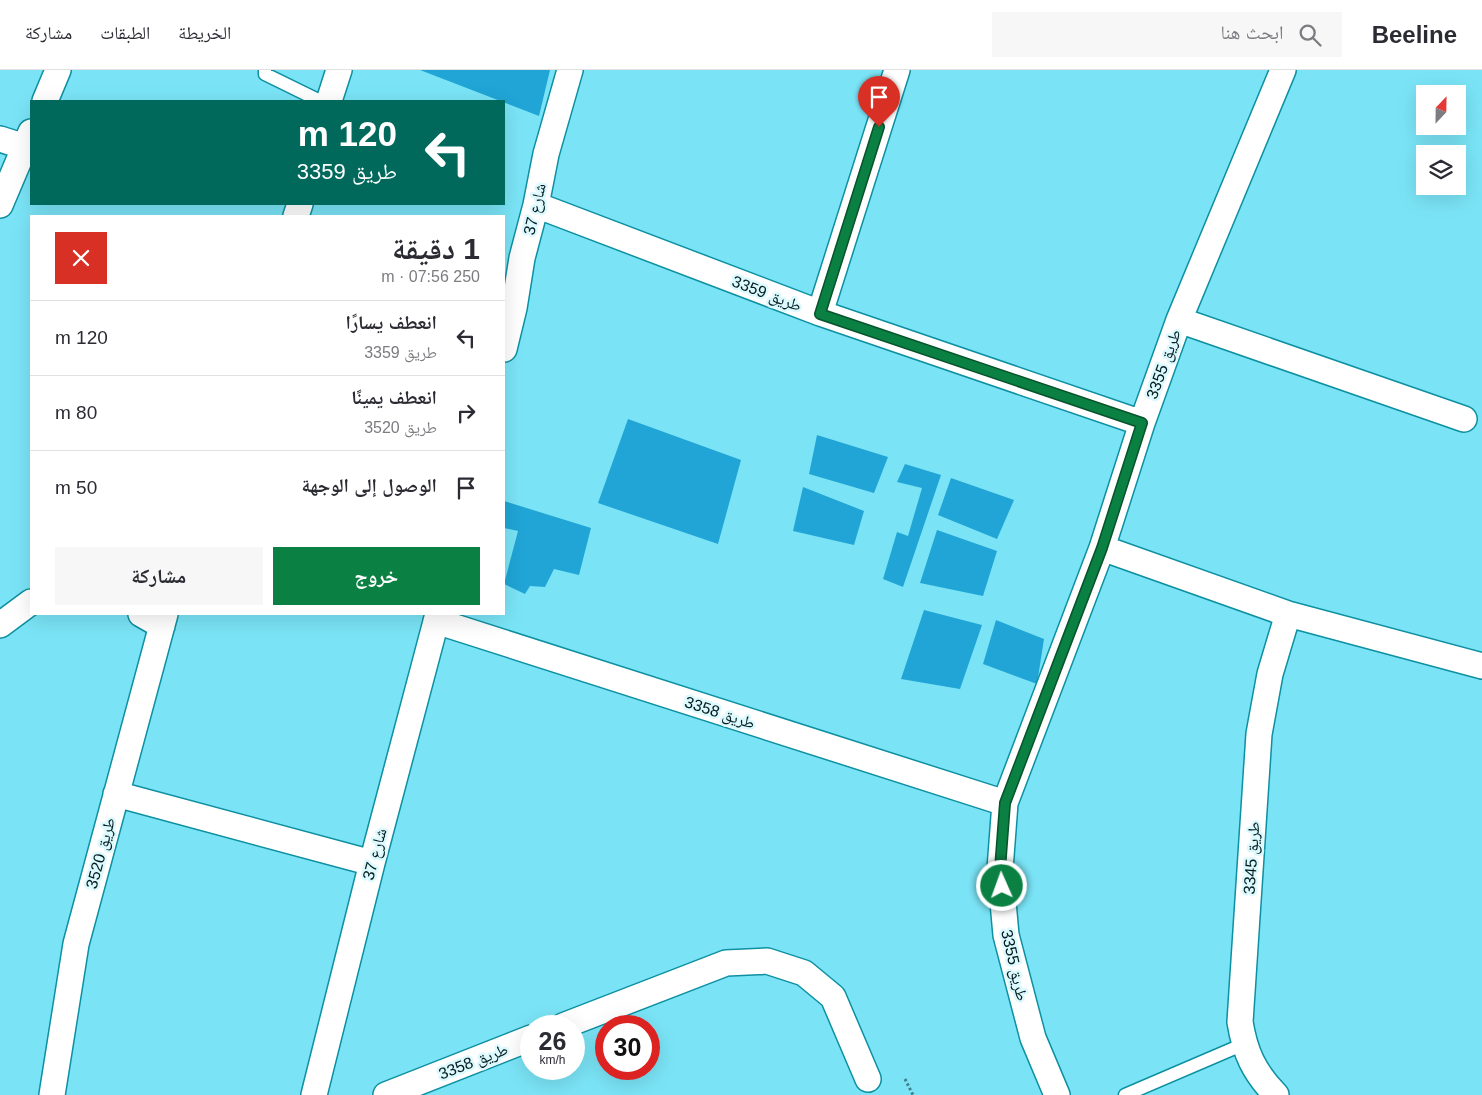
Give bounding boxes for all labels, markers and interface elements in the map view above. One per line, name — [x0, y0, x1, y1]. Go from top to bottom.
search box — [992, 12, 1342, 57]
icon: search — [1296, 21, 1324, 49]
text: Beeline — [1372, 21, 1457, 48]
text: ابحث هنا — [1220, 22, 1284, 43]
text: مشاركة — [25, 23, 72, 43]
text: الطبقات — [100, 23, 150, 43]
text: الخريطة — [178, 23, 231, 43]
pin — [858, 76, 900, 127]
icon: arrive — [865, 83, 893, 111]
north arrow — [1416, 85, 1466, 135]
map controls — [1416, 85, 1466, 195]
text: 120 m — [298, 114, 397, 153]
icon: left — [415, 120, 480, 185]
button: layers — [1416, 145, 1466, 195]
text: طريق 3359 — [297, 159, 397, 184]
street label: شارع 37 — [520, 182, 551, 237]
button: close — [55, 232, 107, 284]
text: 1 دقيقة — [392, 232, 480, 265]
text: 250 m · 07:56 — [381, 268, 480, 285]
street label: طريق 3359 — [729, 272, 804, 316]
text: انعطف يسارًا — [346, 312, 437, 333]
icon: left — [452, 324, 480, 352]
text: 120 m — [55, 327, 108, 348]
street label: طريق 3355 — [1143, 327, 1186, 402]
text: طريق 3359 — [364, 344, 437, 361]
text: انعطف يمينًا — [351, 387, 437, 408]
icon: right — [452, 399, 480, 427]
text: 80 m — [55, 402, 97, 423]
text: طريق 3520 — [364, 419, 437, 436]
icon: arrive — [452, 474, 480, 502]
text: الوصول إلى الوجهة — [301, 475, 437, 496]
text: 50 m — [55, 477, 97, 498]
button: مشاركة — [55, 547, 263, 605]
button: خروج — [273, 547, 480, 605]
street label: طريق 3358 — [682, 693, 757, 734]
street label: طريق 3520 — [83, 816, 120, 891]
street label: طريق 3345 — [1240, 821, 1265, 895]
street label: شارع 37 — [359, 826, 391, 882]
position arrow — [975, 859, 1027, 911]
street label: طريق 3355 — [996, 928, 1031, 1003]
speed limit sign: 30 — [595, 1015, 660, 1080]
text: 26 — [539, 1027, 566, 1055]
street label: طريق 3358 — [436, 1040, 511, 1084]
text: km/h — [539, 1053, 566, 1067]

